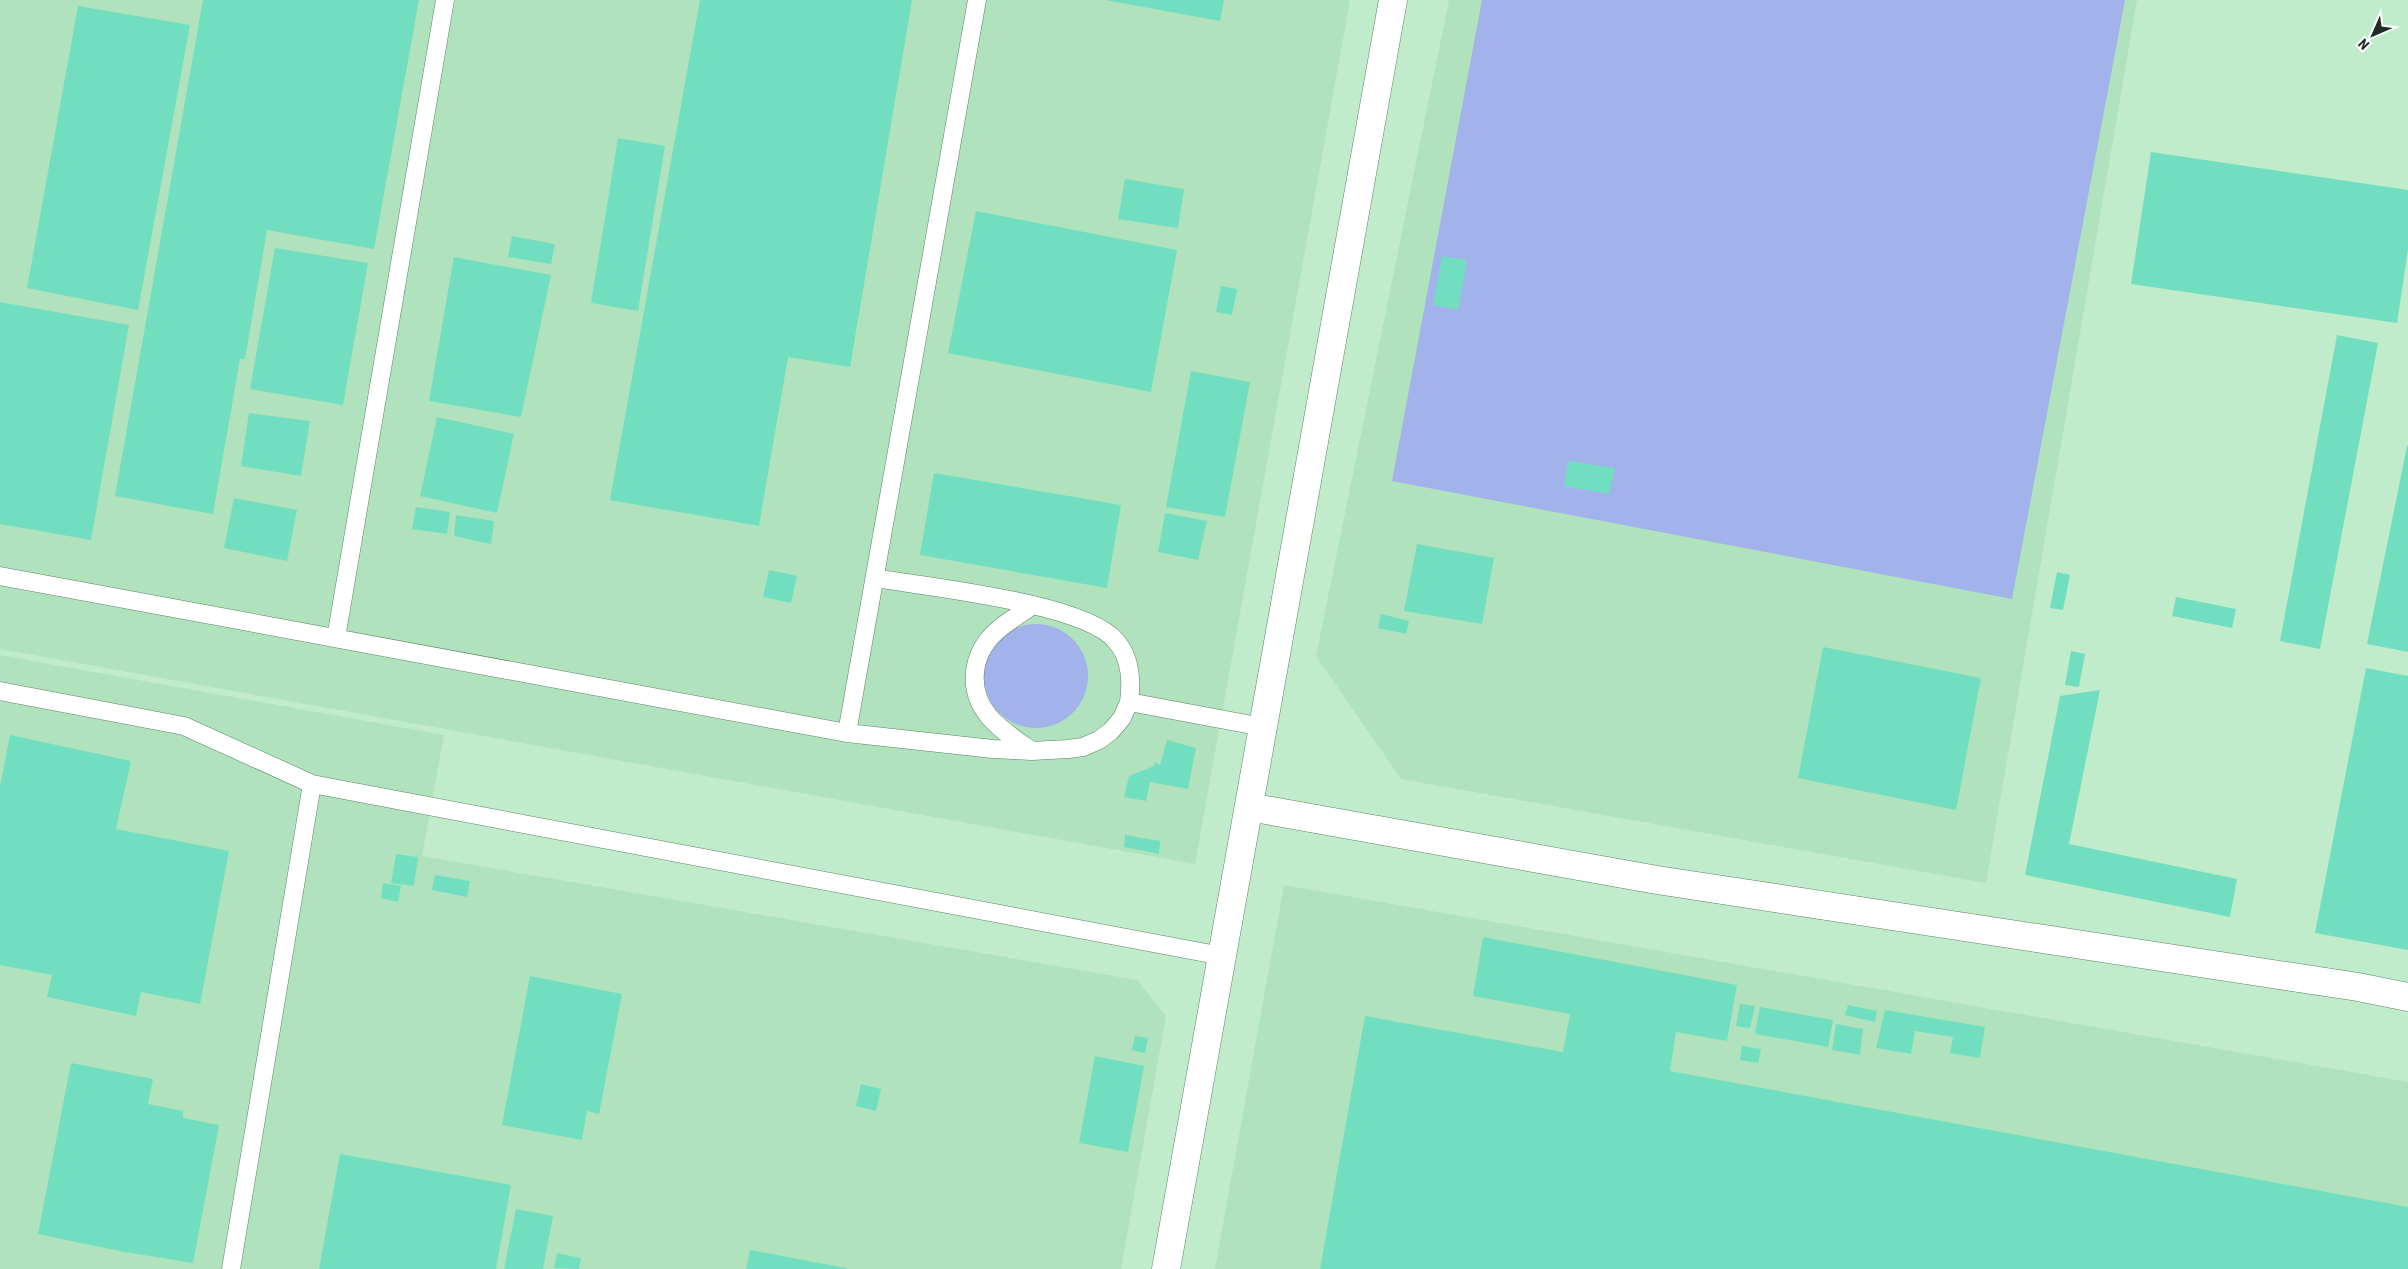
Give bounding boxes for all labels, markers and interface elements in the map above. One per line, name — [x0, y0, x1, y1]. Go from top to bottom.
north arrow — [2348, 10, 2398, 60]
text: N — [2355, 36, 2372, 53]

